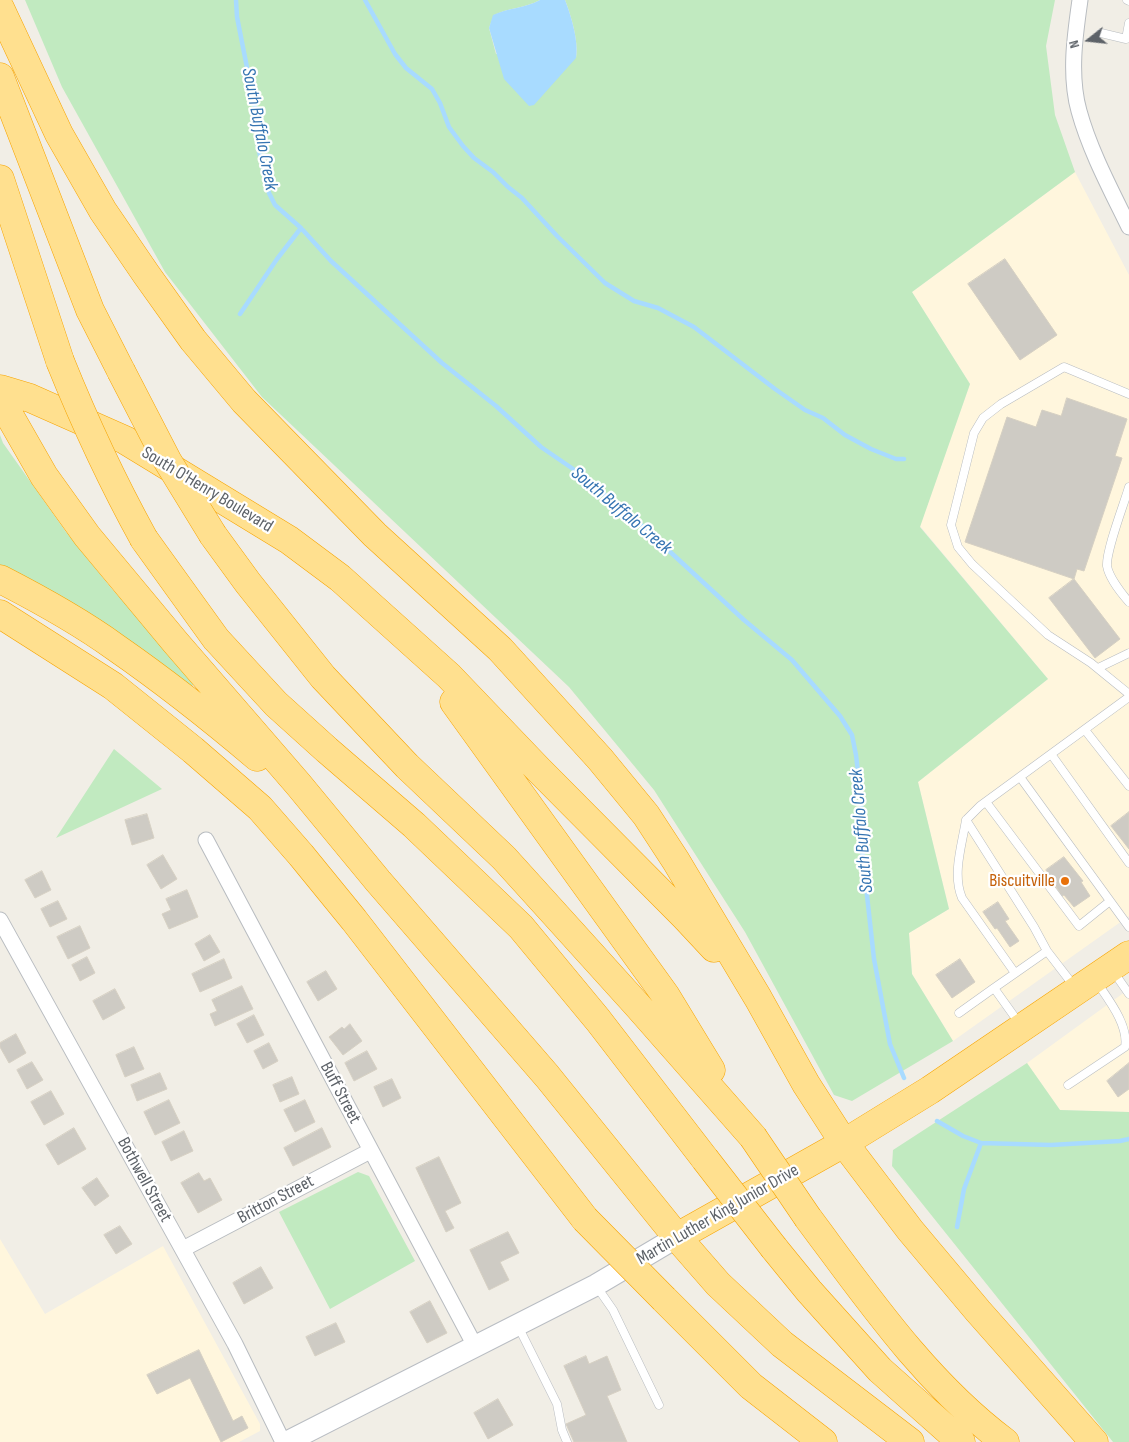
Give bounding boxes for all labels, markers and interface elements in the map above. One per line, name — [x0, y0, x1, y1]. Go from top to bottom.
north arrow — [1064, 15, 1114, 65]
text: N — [1065, 38, 1083, 50]
water label: South Buffalo Creek — [236, 66, 282, 192]
street label: South O'Henry Boulevard — [138, 442, 276, 538]
water label: South Buffalo Creek — [566, 462, 676, 560]
water label: South Buffalo Creek — [845, 768, 879, 894]
place label: Biscuitville — [989, 870, 1055, 892]
marker: Biscuitville — [1059, 875, 1071, 887]
street label: Buff Street — [315, 1058, 365, 1128]
street label: Bothwell Street — [112, 1134, 176, 1226]
street label: Martin Luther King Junior Drive — [633, 1160, 803, 1270]
street label: Britton Street — [234, 1171, 318, 1229]

